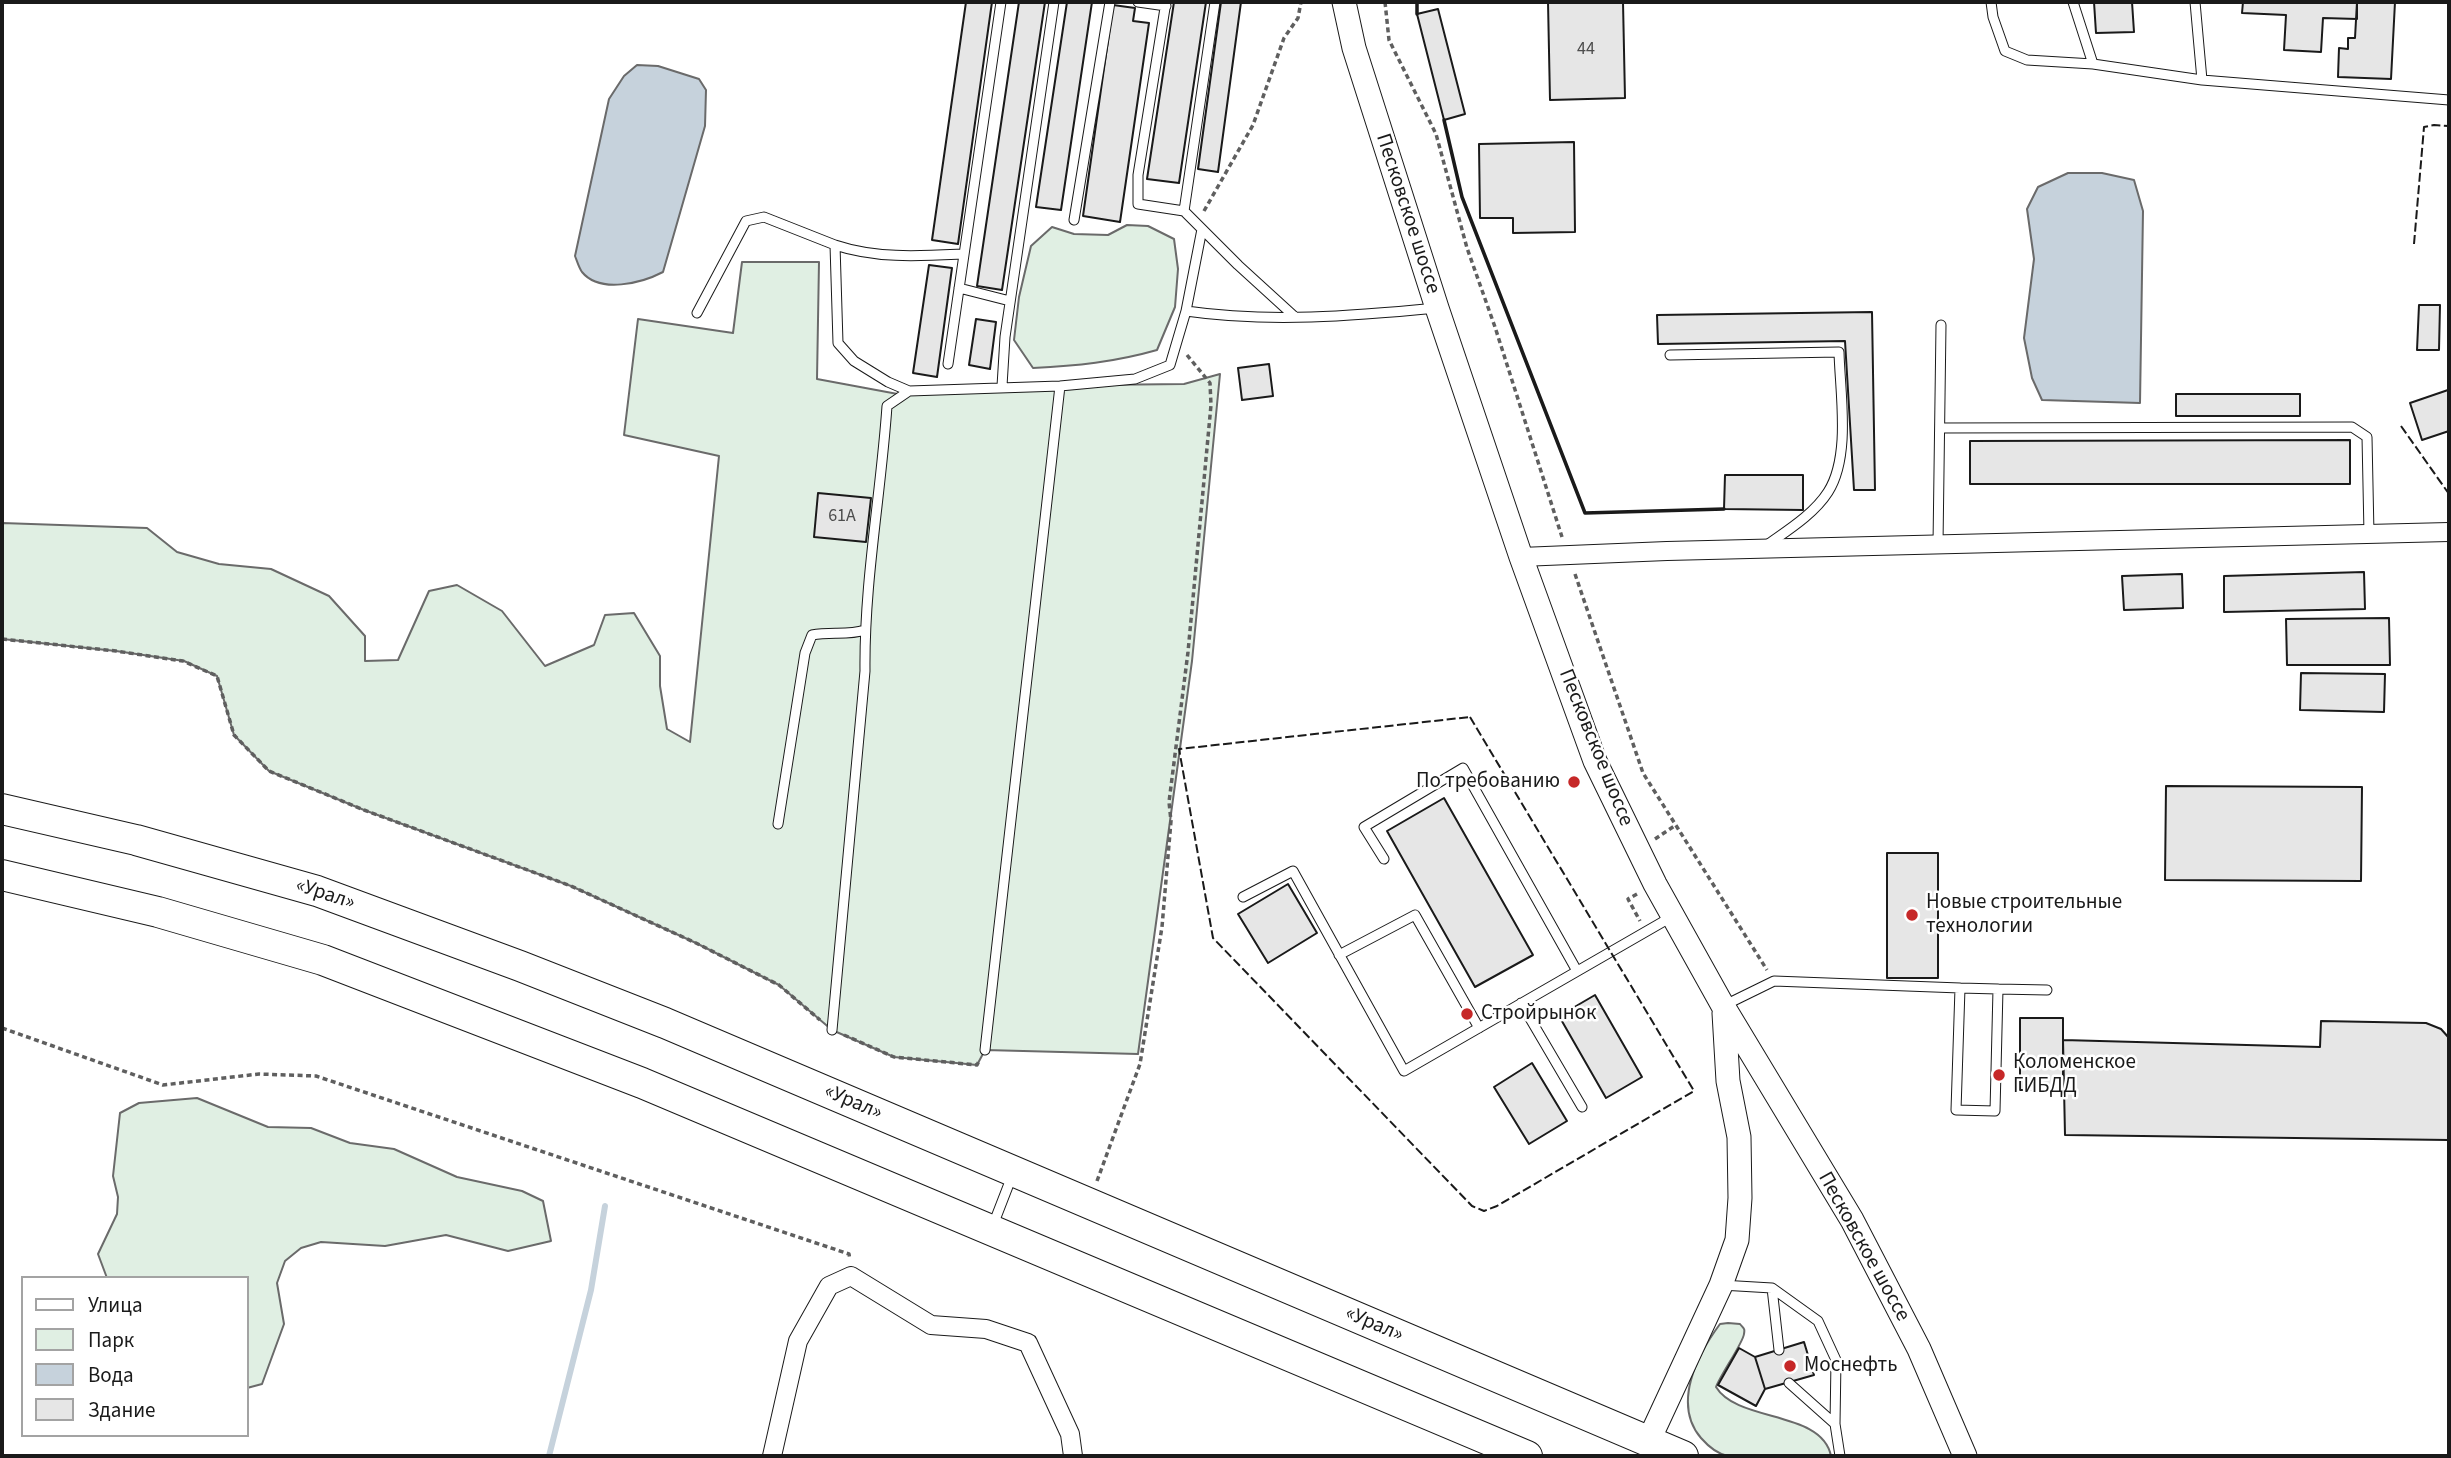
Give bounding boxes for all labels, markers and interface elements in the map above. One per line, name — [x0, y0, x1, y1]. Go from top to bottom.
house number: 44 — [1577, 39, 1595, 61]
street label: Песковское шоссе — [1369, 131, 1445, 297]
house number: 61А — [828, 506, 856, 528]
street label: Песковское шоссе — [1552, 666, 1638, 830]
place label: По требованию — [1416, 769, 1560, 795]
marker: По требованию — [1566, 774, 1582, 790]
street label: «Урал» — [292, 874, 358, 916]
place label: Новые строительные технологии — [1926, 890, 2122, 940]
marker: Новые строительные технологии — [1904, 907, 1920, 923]
place label: Стройрынок — [1481, 1001, 1596, 1027]
marker: Стройрынок — [1459, 1006, 1475, 1022]
place label: Коломенское ГИБДД — [2013, 1050, 2136, 1100]
marker: Коломенское ГИБДД — [1991, 1067, 2007, 1083]
street label: «Урал» — [820, 1080, 886, 1126]
street label: Песковское шоссе — [1811, 1168, 1915, 1326]
legend — [21, 1276, 248, 1437]
text: Улица — [88, 1290, 143, 1320]
street label: «Урал» — [1341, 1302, 1407, 1348]
text: Парк — [88, 1325, 134, 1355]
place label: Моснефть — [1804, 1353, 1897, 1379]
marker: Моснефть — [1782, 1358, 1798, 1374]
text: Вода — [88, 1360, 134, 1390]
text: Здание — [88, 1395, 156, 1425]

